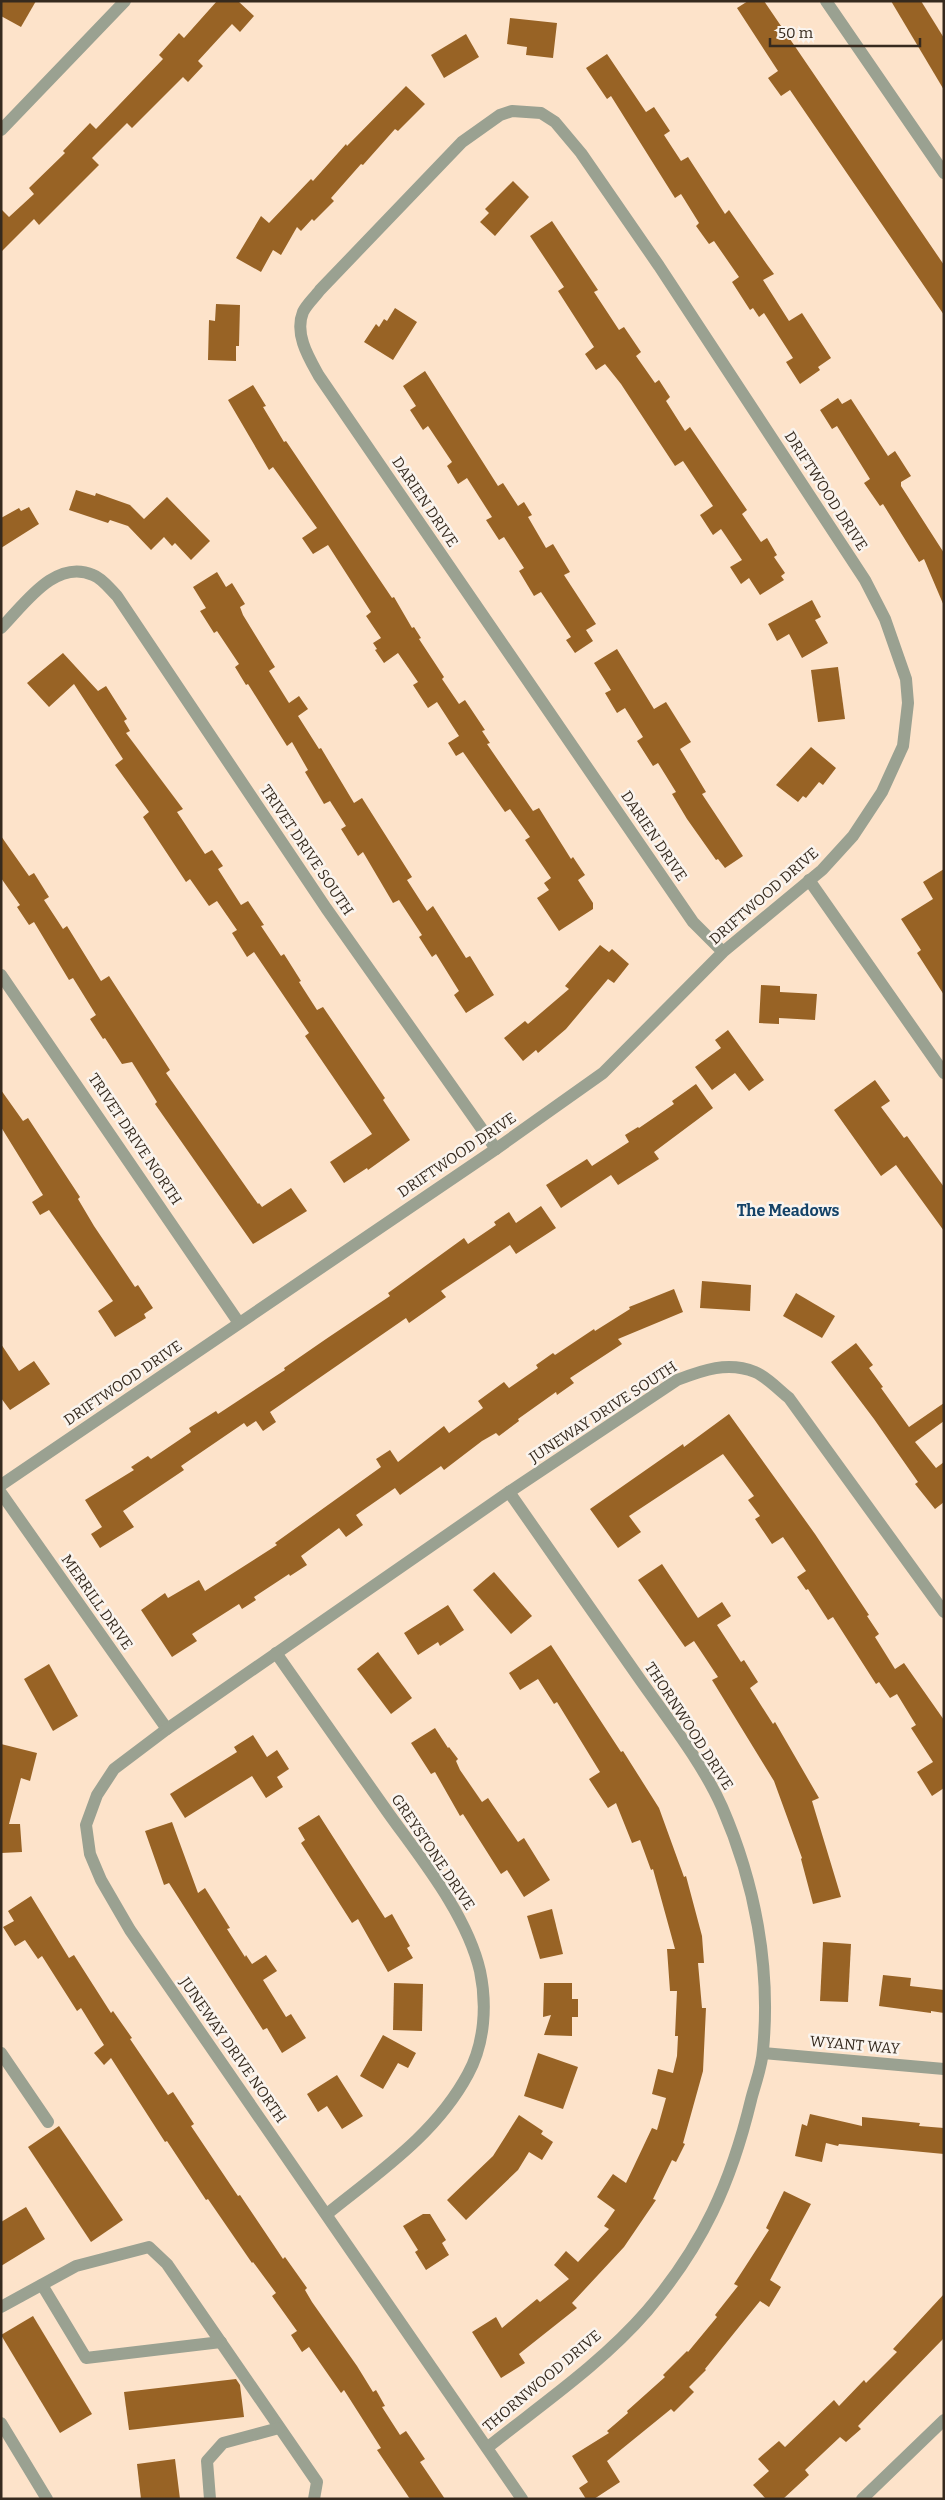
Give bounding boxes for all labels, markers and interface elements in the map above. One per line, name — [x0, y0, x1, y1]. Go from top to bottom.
scale bar — [770, 15, 920, 47]
text: 50 m — [778, 24, 814, 42]
street label: DRIFTWOOD DRIVE — [781, 428, 871, 554]
street label: DARIEN DRIVE — [388, 454, 462, 550]
street label: TRIVET DRIVE SOUTH — [257, 781, 357, 919]
street label: DARIEN DRIVE — [617, 788, 691, 884]
street label: DRIFTWOOD DRIVE — [706, 844, 822, 948]
street label: TRIVET DRIVE NORTH — [84, 1070, 186, 1208]
street label: DRIFTWOOD DRIVE — [395, 1109, 519, 1201]
district label: The Meadows — [737, 1201, 839, 1220]
street label: DRIFTWOOD DRIVE — [61, 1337, 185, 1429]
street label: JUNEWAY DRIVE SOUTH — [525, 1357, 680, 1467]
street label: MERRILL DRIVE — [57, 1551, 137, 1653]
street label: THORNWOOD DRIVE — [641, 1659, 737, 1793]
street label: GREYSTONE DRIVE — [388, 1791, 478, 1913]
street label: JUNEWAY DRIVE NORTH — [175, 1973, 290, 2126]
street label: WYANT WAY — [809, 2032, 901, 2058]
street label: THORNWOOD DRIVE — [479, 2326, 605, 2436]

